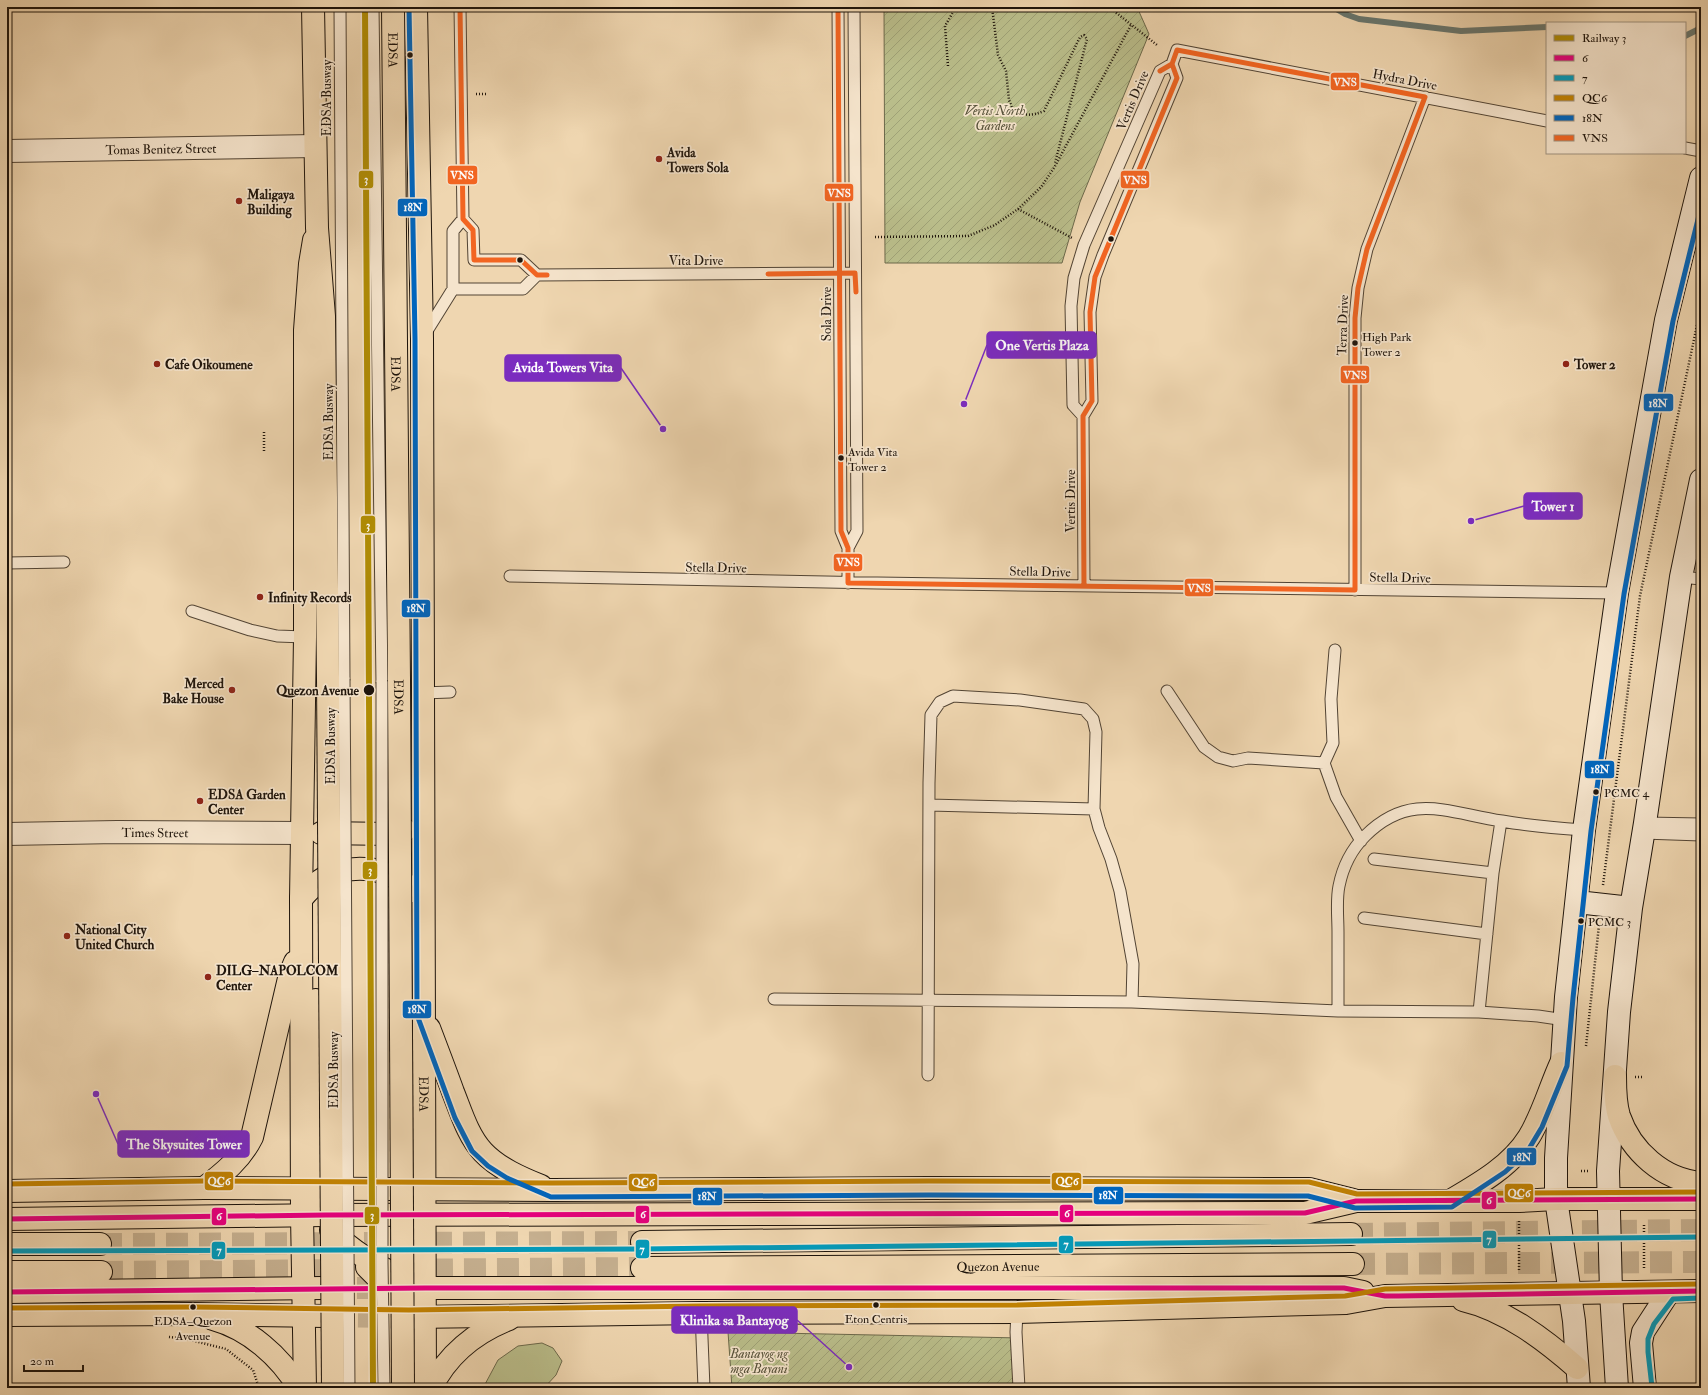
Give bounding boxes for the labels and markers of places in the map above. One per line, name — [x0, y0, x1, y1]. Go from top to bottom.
unlabelled marker — [405, 50, 415, 60]
place label: Avida Towers Sola — [666, 145, 729, 176]
marker: Avida Towers Sola — [654, 154, 664, 164]
place label: Maligaya Building — [246, 187, 295, 219]
marker: Maligaya Building — [234, 196, 244, 206]
unlabelled marker — [1106, 234, 1116, 244]
unlabelled marker — [515, 255, 525, 265]
place label: High Park Tower 2 — [1362, 330, 1412, 360]
callout: One Vertis Plaza — [987, 332, 1096, 358]
marker: High Park Tower 2 — [1350, 338, 1360, 348]
callout: Avida Towers Vita — [505, 355, 621, 381]
place label: Cafe Oikoumene — [165, 357, 253, 373]
place label: Tower 2 — [1573, 357, 1616, 373]
marker: Cafe Oikoumene — [152, 359, 162, 369]
marker: Tower 2 — [1561, 359, 1571, 369]
place label: Avida Vita Tower 2 — [847, 445, 898, 475]
marker: Avida Vita Tower 2 — [836, 453, 846, 463]
callout: Tower 1 — [1524, 493, 1582, 519]
place label: Infinity Records — [268, 590, 352, 607]
marker: Infinity Records — [255, 592, 265, 602]
place label: Merced Bake House — [163, 676, 225, 707]
place label: Quezon Avenue — [276, 683, 360, 699]
marker: Quezon Avenue — [362, 683, 376, 697]
marker: Merced Bake House — [227, 685, 237, 695]
place label: PCMC 4 — [1604, 786, 1650, 801]
place label: EDSA Garden Center — [208, 787, 286, 818]
marker: PCMC 4 — [1591, 787, 1601, 797]
marker: EDSA Garden Center — [195, 796, 205, 806]
place label: PCMC 3 — [1588, 915, 1631, 930]
marker: PCMC 3 — [1576, 916, 1586, 926]
place label: National City United Church — [74, 922, 154, 953]
marker: National City United Church — [62, 931, 72, 941]
place label: DILG–NAPOLCOM Center — [216, 963, 339, 994]
marker: DILG–NAPOLCOM Center — [203, 972, 213, 982]
callout: The Skysuites Tower — [118, 1131, 249, 1157]
marker: Eton Centris — [871, 1300, 881, 1310]
marker: EDSA–Quezon Avenue — [188, 1302, 198, 1312]
callout: Klinika sa Bantayog — [672, 1307, 797, 1333]
place label: Eton Centris — [845, 1312, 907, 1327]
place label: EDSA–Quezon Avenue — [154, 1314, 232, 1344]

